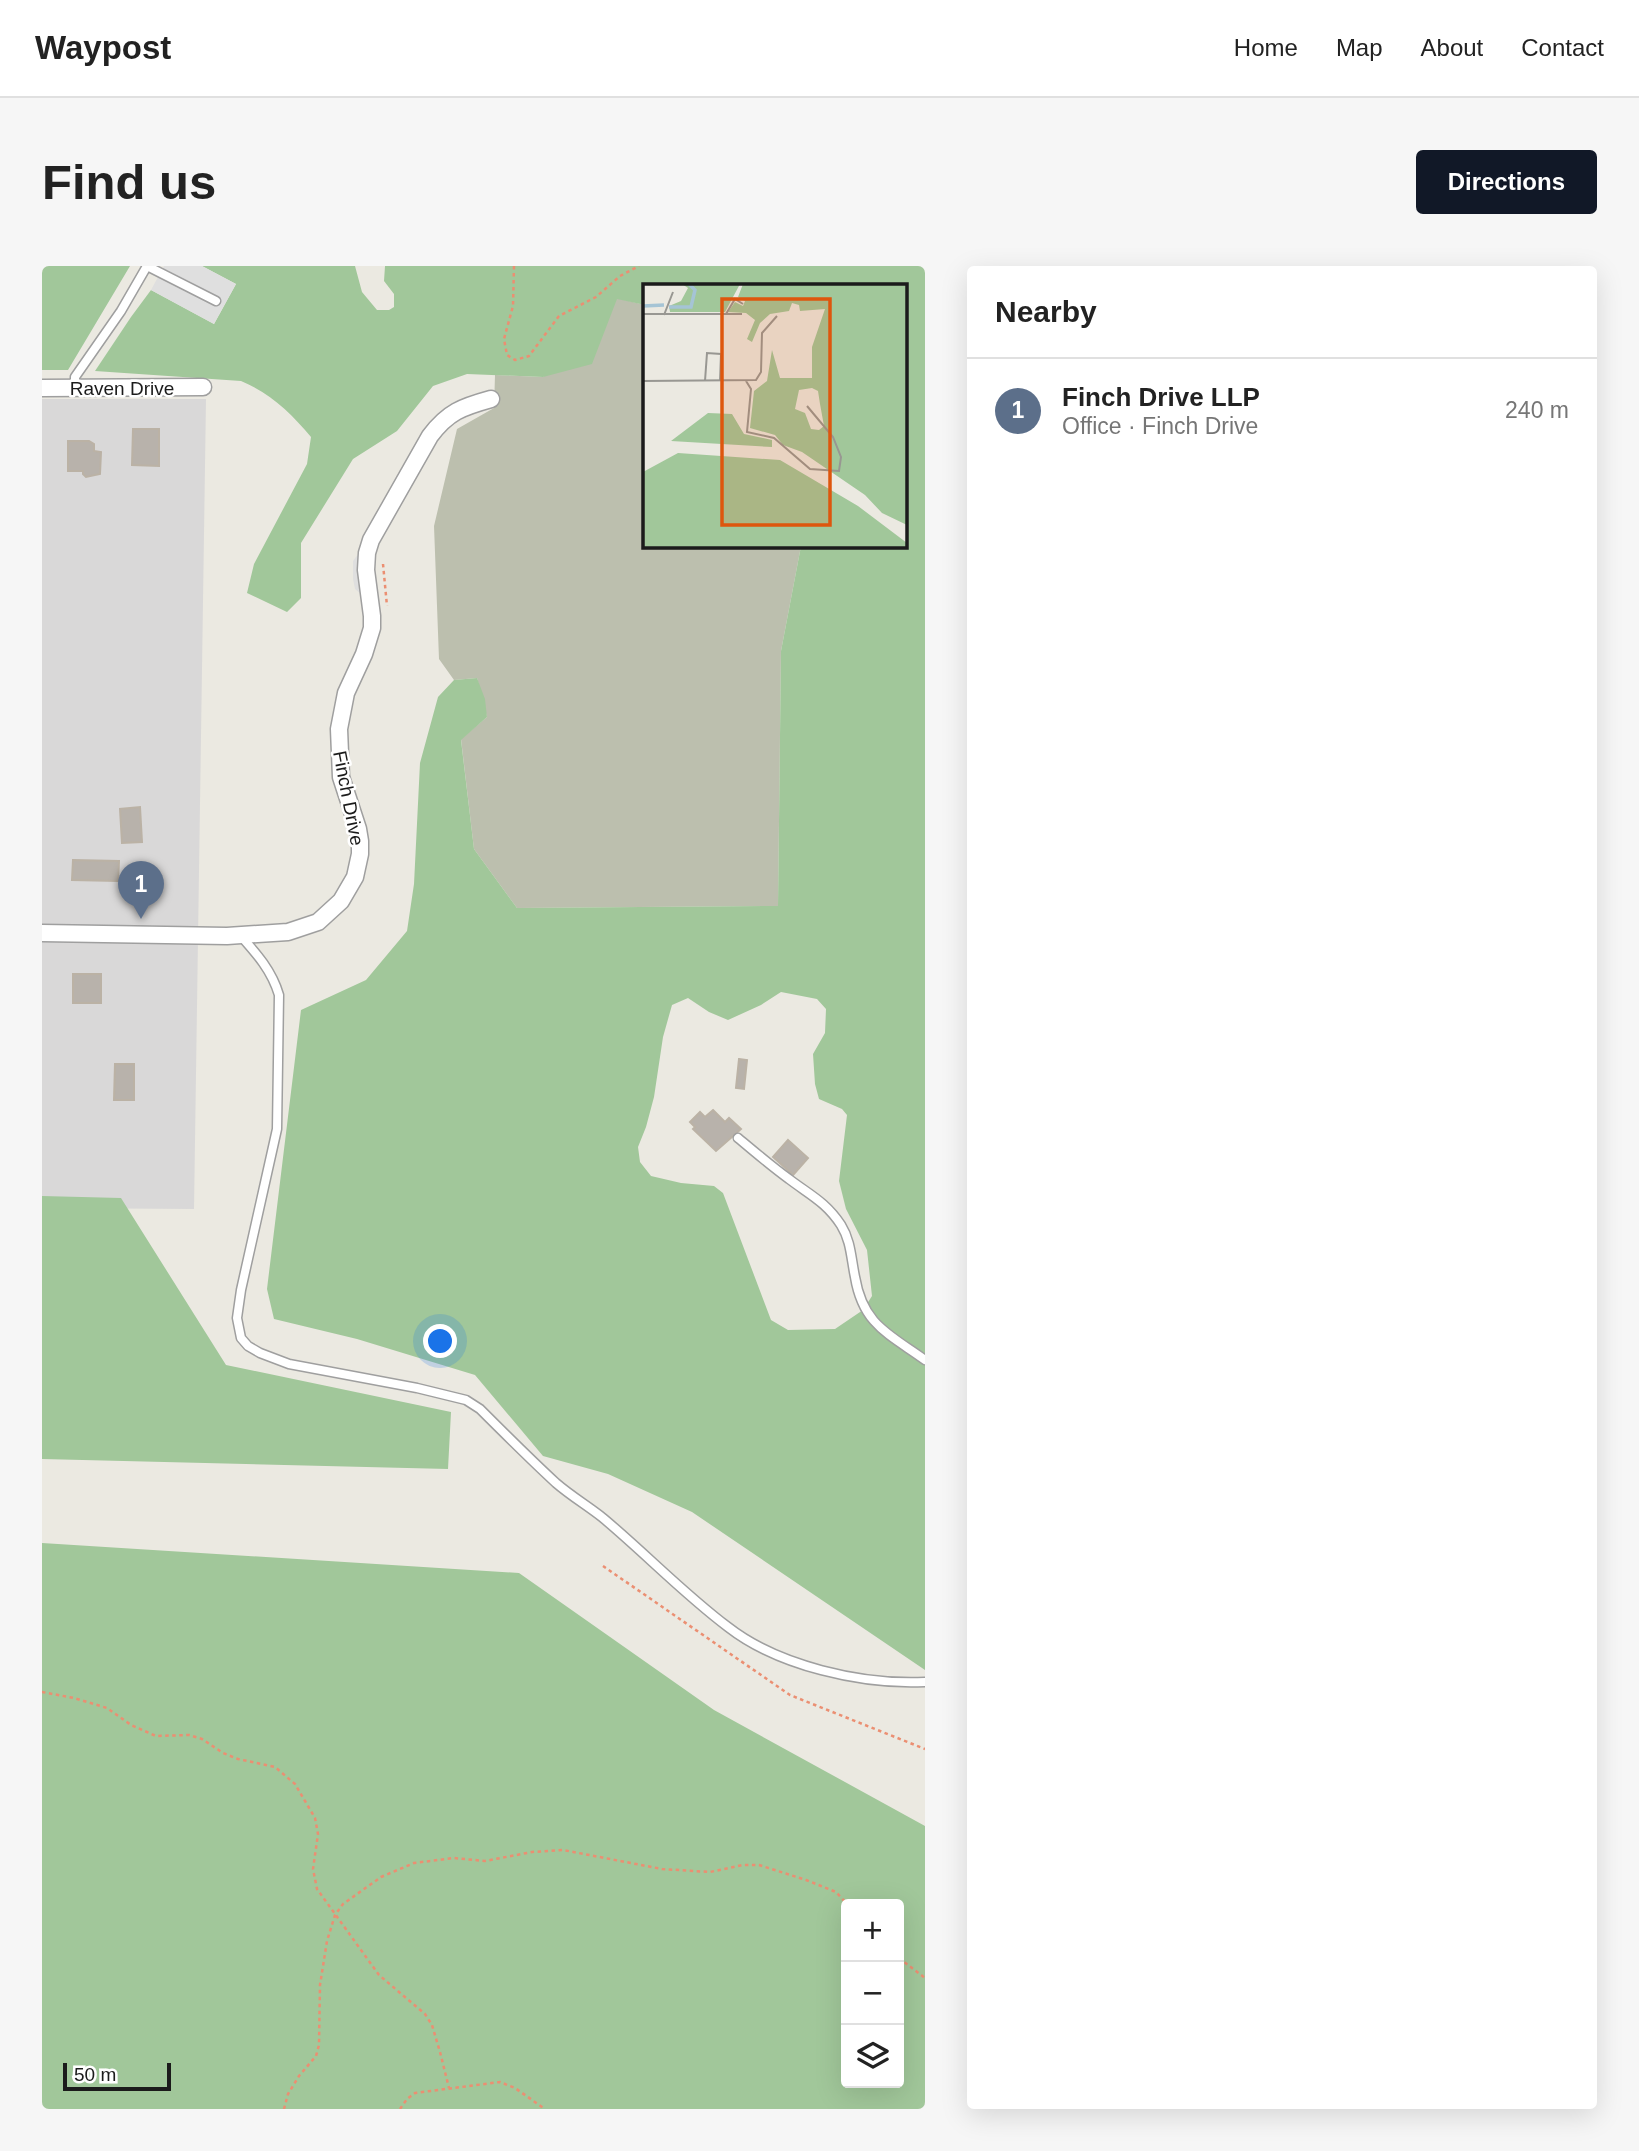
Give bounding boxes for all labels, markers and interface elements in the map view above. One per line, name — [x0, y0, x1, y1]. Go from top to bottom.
text: Waypost — [35, 29, 171, 66]
text: Home — [1234, 34, 1298, 61]
text: Map — [1336, 34, 1383, 61]
text: About — [1421, 34, 1483, 61]
text: Contact — [1521, 34, 1604, 61]
button: Directions — [1416, 150, 1597, 214]
text: Find us — [42, 155, 216, 209]
inset map — [643, 284, 908, 548]
text: Nearby — [995, 295, 1097, 328]
street label: Raven Drive — [70, 378, 174, 399]
text: Finch Drive LLP — [1062, 382, 1260, 412]
text: 1 — [1012, 397, 1024, 423]
text: 240 m — [1505, 397, 1569, 423]
text: Office · Finch Drive — [1062, 413, 1258, 439]
street label: Finch Drive — [329, 749, 368, 847]
pin: 1 — [118, 861, 164, 919]
your location — [423, 1324, 457, 1358]
map controls — [841, 1899, 904, 2088]
button: + — [841, 1899, 904, 1962]
button: − — [841, 1962, 904, 2025]
button: layers — [841, 2025, 904, 2088]
scale bar — [63, 2060, 172, 2092]
text: 50 m — [74, 2064, 116, 2085]

